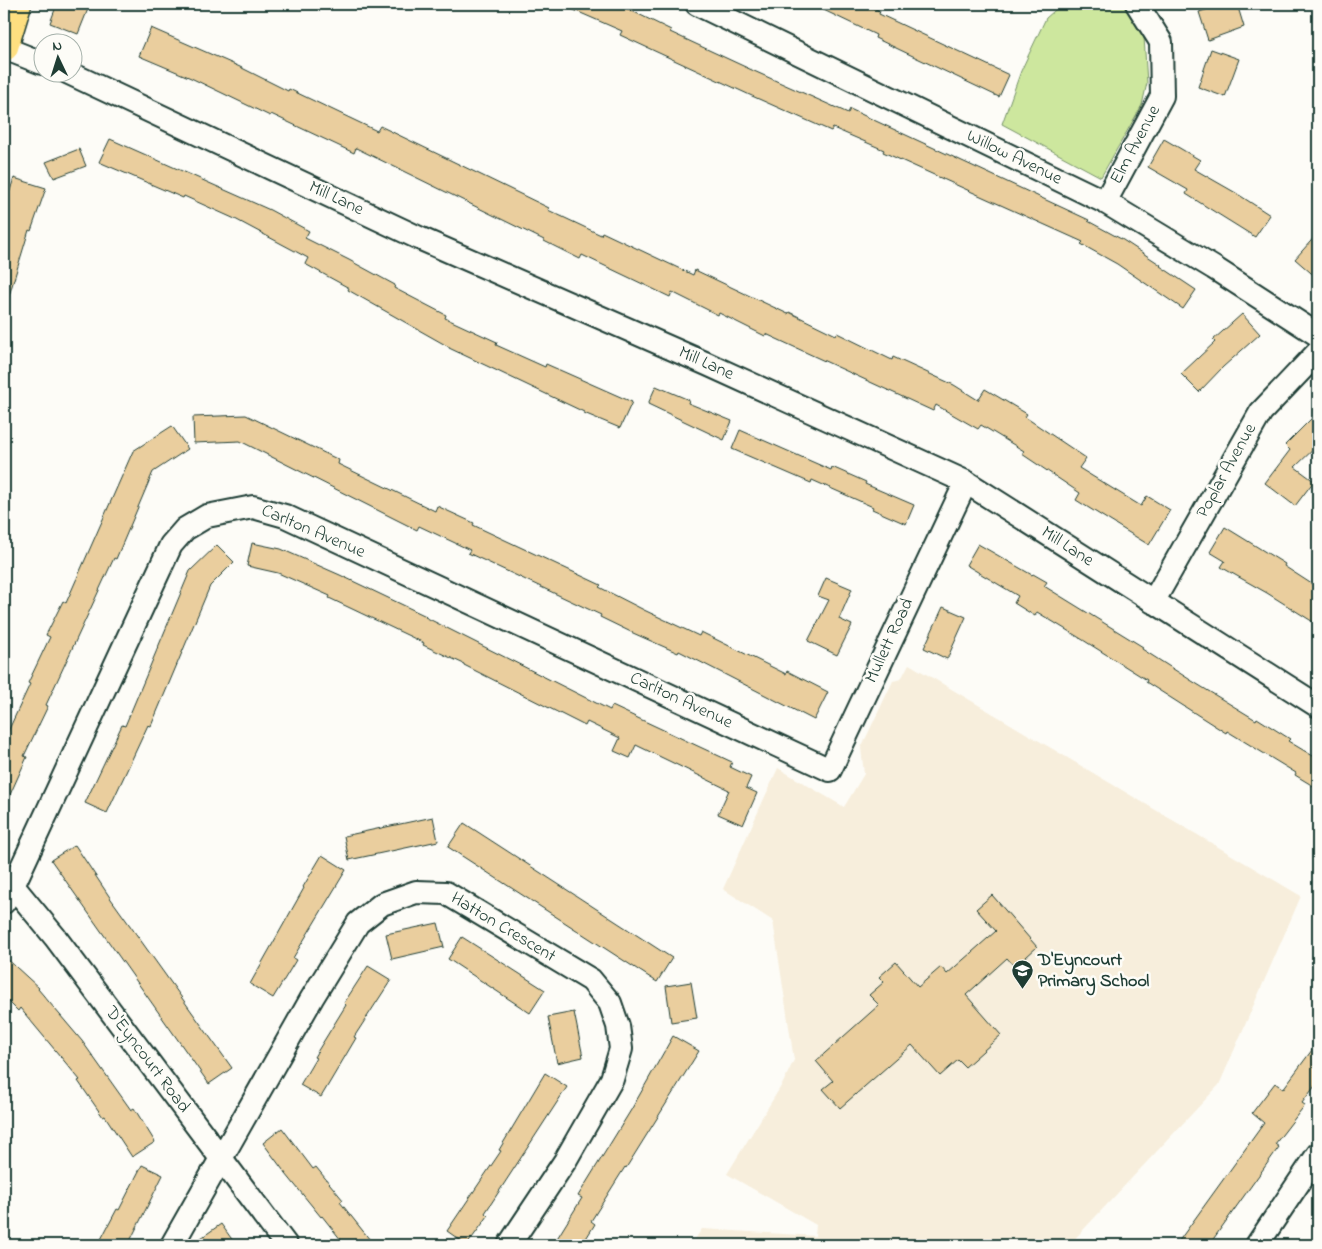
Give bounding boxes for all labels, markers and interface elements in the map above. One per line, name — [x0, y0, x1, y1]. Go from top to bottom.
north arrow — [32, 32, 82, 82]
text: N — [52, 36, 63, 57]
street label: Elm Avenue — [1104, 100, 1168, 189]
street label: Willow Avenue — [962, 124, 1067, 193]
street label: Mill Lane — [304, 175, 369, 223]
street label: Mill Lane — [674, 340, 739, 388]
street label: Poplar Avenue — [1190, 418, 1264, 523]
street label: Carlton Avenue — [257, 498, 370, 566]
street label: Mill Lane — [1036, 520, 1099, 574]
street label: Mullett Road — [859, 594, 921, 688]
street label: Carlton Avenue — [625, 666, 738, 737]
street label: Hatton Crescent — [445, 886, 561, 970]
place label: D'Eyncourt Primary School — [1037, 948, 1149, 996]
school or university icon: D'Eyncourt Primary School — [1010, 959, 1034, 990]
street label: D'Eyncourt Road — [98, 1000, 196, 1119]

